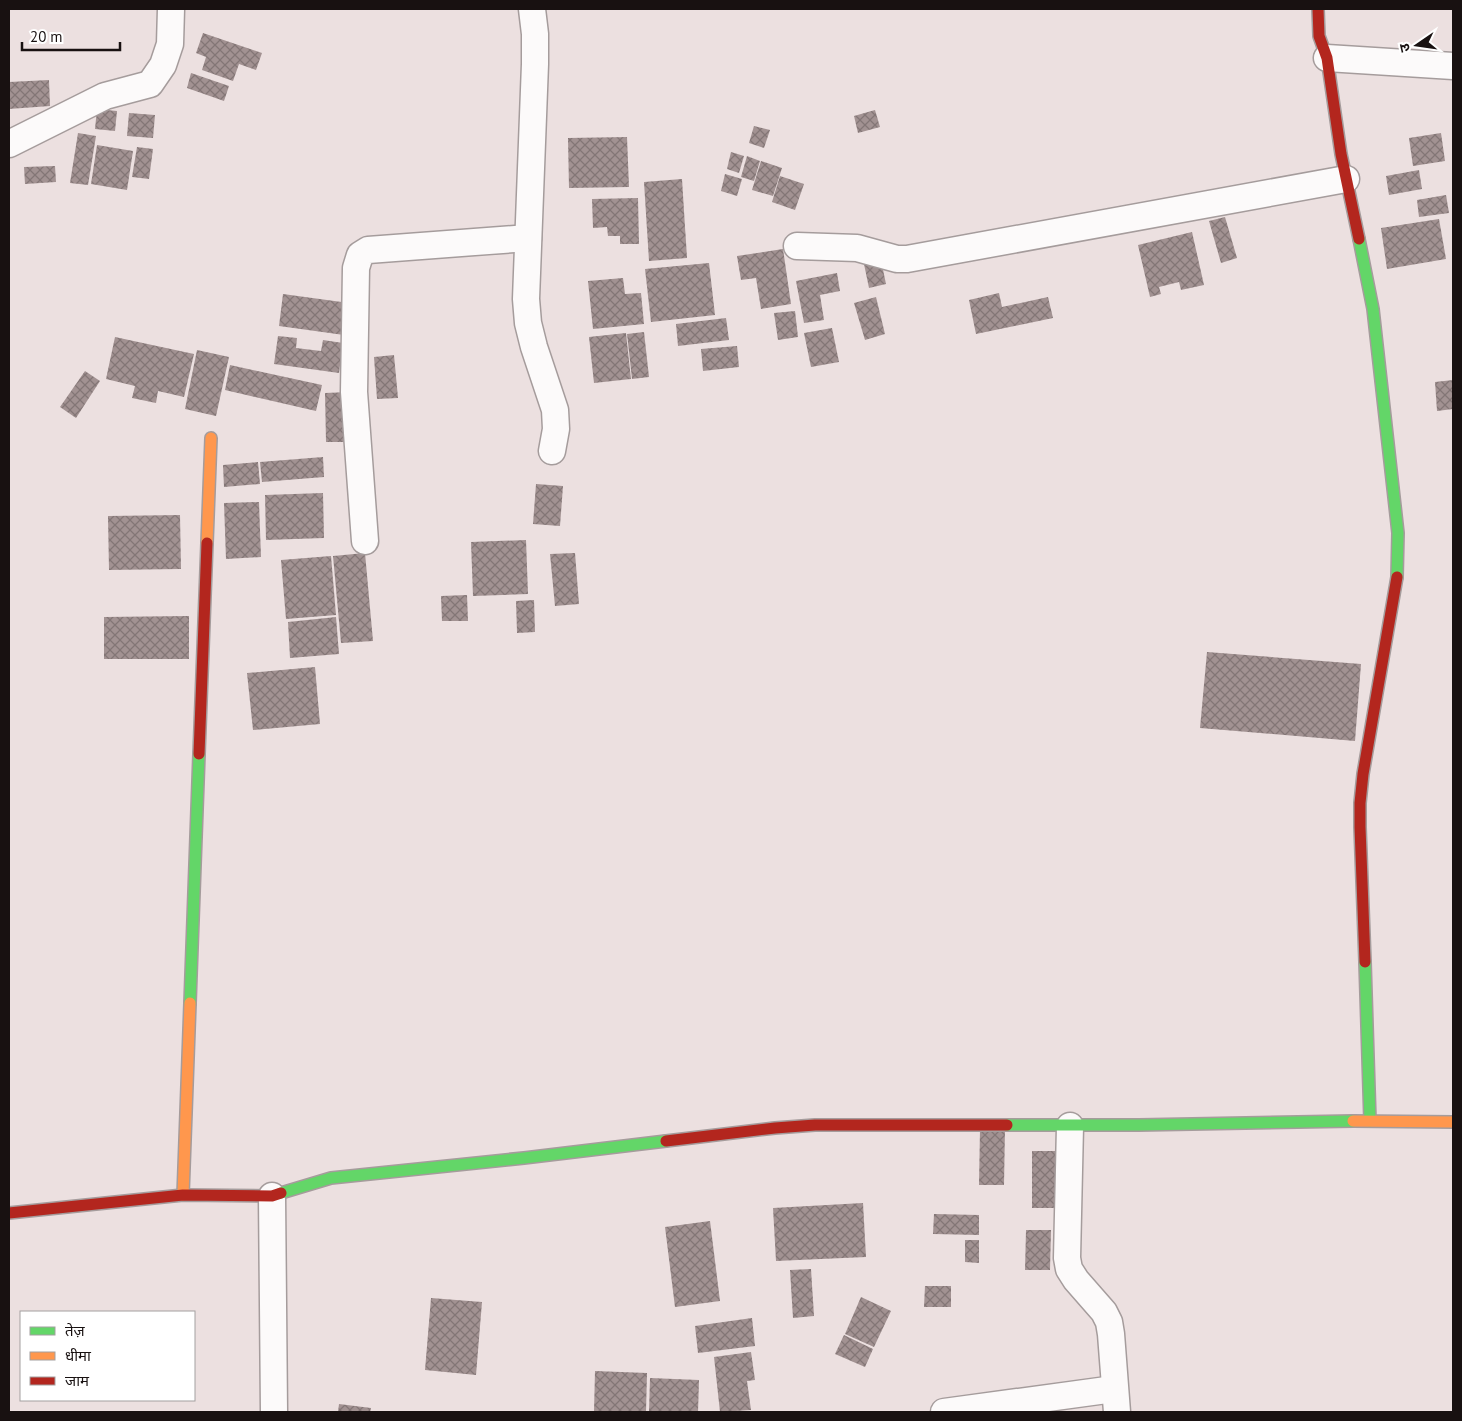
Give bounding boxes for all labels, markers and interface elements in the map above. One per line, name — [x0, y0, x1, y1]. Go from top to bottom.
scale bar — [22, 20, 120, 52]
north arrow — [1392, 20, 1442, 70]
text: 20 m — [30, 27, 63, 46]
text: उ — [1394, 41, 1414, 54]
legend — [20, 1311, 195, 1401]
text: तेज़ — [65, 1321, 86, 1340]
text: धीमा — [65, 1346, 92, 1365]
text: जाम — [65, 1371, 90, 1390]

